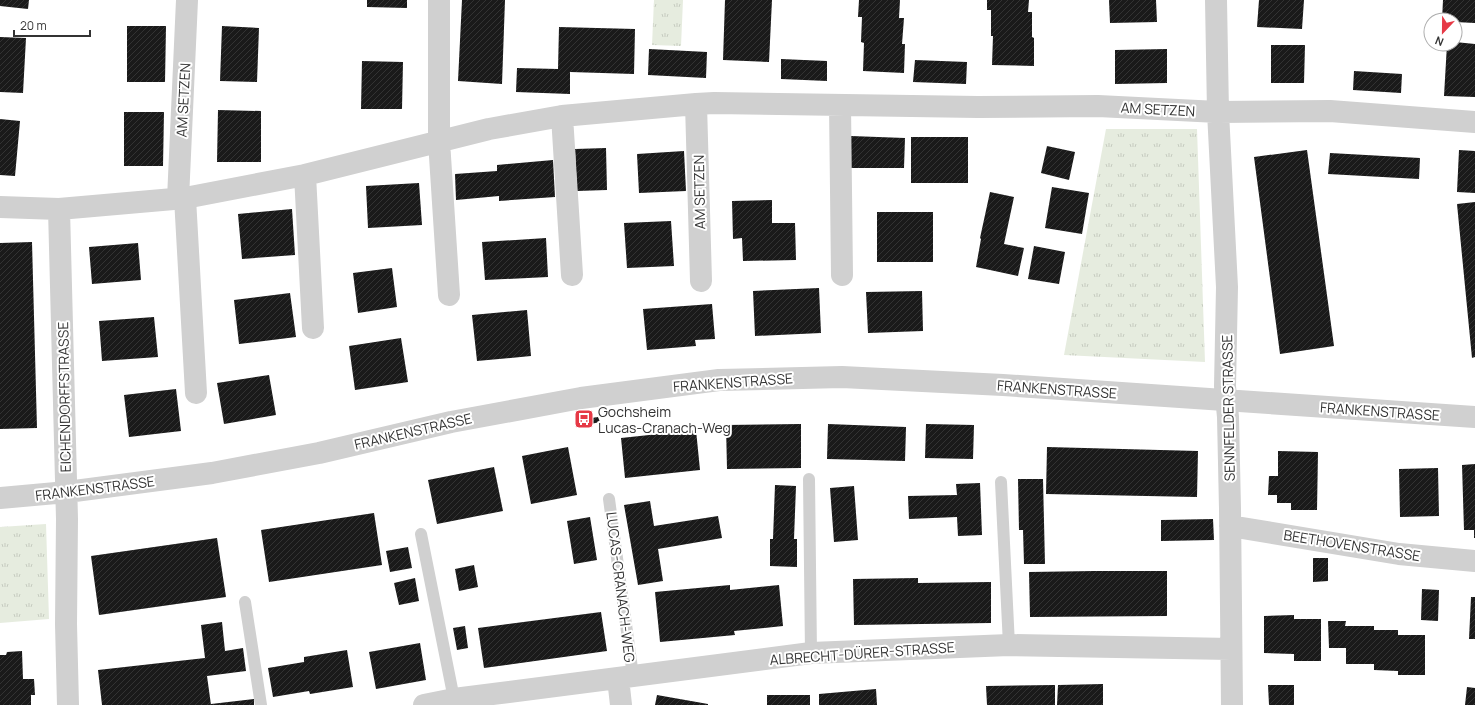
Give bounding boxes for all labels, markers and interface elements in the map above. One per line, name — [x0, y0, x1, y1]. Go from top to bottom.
scale bar — [14, 12, 90, 38]
north arrow — [1423, 12, 1463, 52]
text: 20 m — [20, 17, 47, 34]
text: N — [1433, 33, 1446, 50]
street label: AM SETZEN — [172, 62, 194, 138]
street label: AM SETZEN — [1120, 98, 1196, 120]
street label: AM SETZEN — [689, 155, 709, 229]
street label: EICHENDORFFSTRASSE — [53, 321, 75, 473]
street label: SENNFELDER STRASSE — [1217, 334, 1239, 482]
street label: FRANKENSTRASSE — [672, 368, 794, 396]
street label: FRANKENSTRASSE — [996, 375, 1118, 403]
street label: FRANKENSTRASSE — [1319, 397, 1441, 425]
place label: Gochsheim Lucas-Cranach-Weg — [598, 402, 731, 437]
street label: FRANKENSTRASSE — [352, 408, 474, 454]
bus stop icon: Gochsheim Lucas-Cranach-Weg — [573, 408, 595, 430]
street label: FRANKENSTRASSE — [34, 471, 156, 505]
street label: LUCAS-CRANACH-WEG — [602, 511, 640, 664]
street label: BEETHOVENSTRASSE — [1282, 525, 1422, 565]
street label: ALBRECHT-DÜRER-STRASSE — [769, 637, 955, 669]

